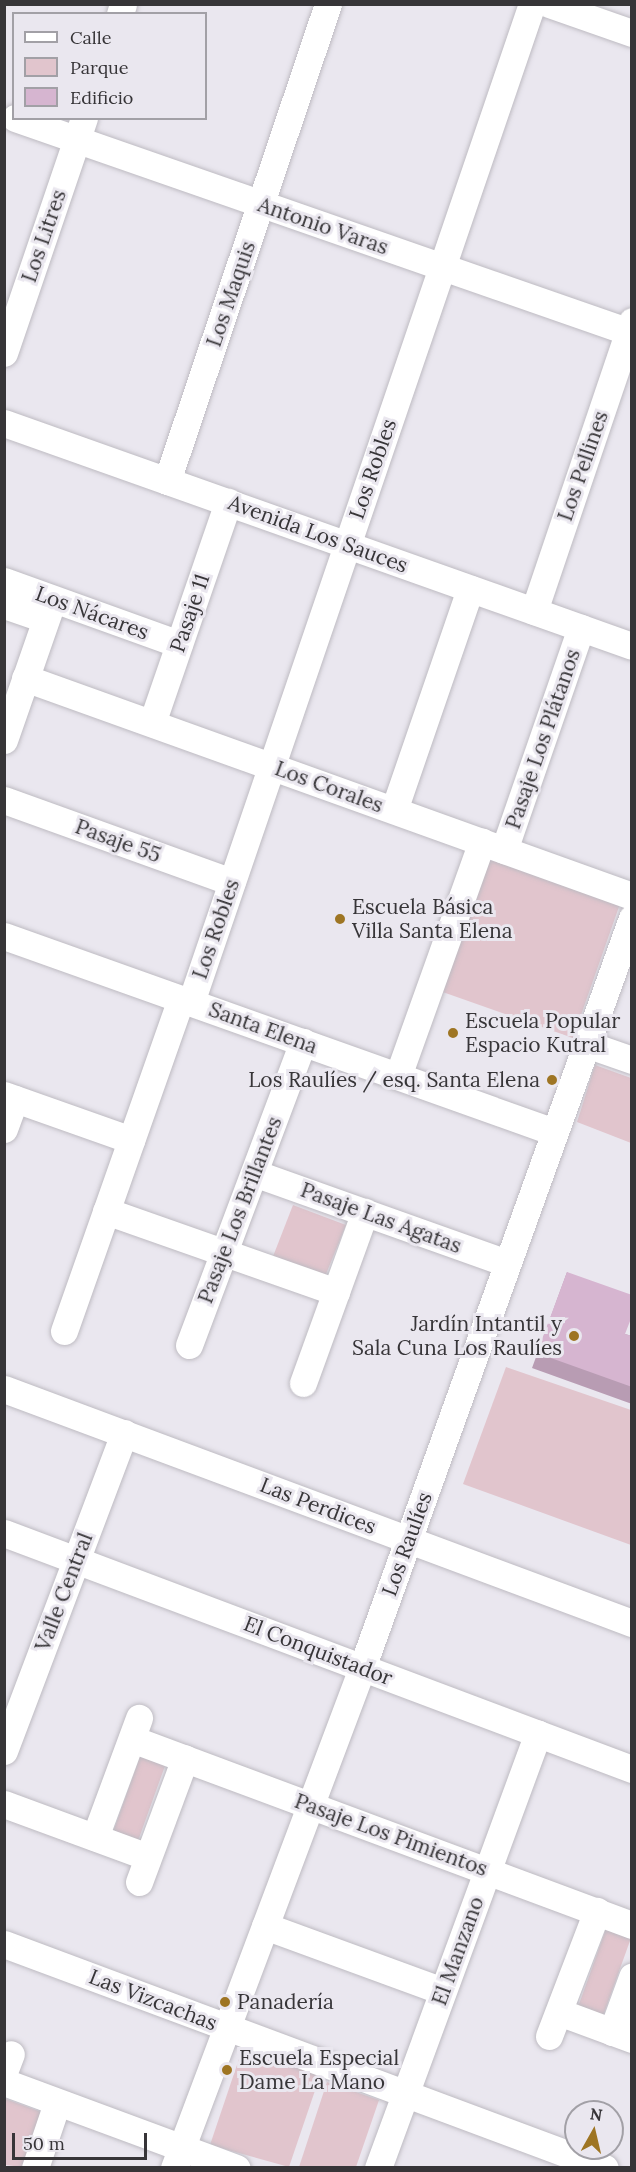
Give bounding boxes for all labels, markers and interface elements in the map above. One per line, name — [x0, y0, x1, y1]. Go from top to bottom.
legend — [12, 12, 207, 120]
text: Calle — [70, 26, 111, 49]
text: Parque — [70, 56, 129, 79]
text: Edificio — [70, 86, 133, 109]
street label: Los Litres — [16, 186, 72, 286]
street label: Antonio Varas — [255, 192, 391, 260]
street label: Los Maquis — [201, 238, 261, 350]
street label: Los Pellines — [552, 408, 614, 524]
street label: Los Robles — [344, 416, 402, 522]
street label: Avenida Los Sauces — [225, 490, 411, 578]
street label: Pasaje 11 — [165, 570, 215, 656]
street label: Los Nácares — [32, 581, 152, 645]
street label: Pasaje Los Plátanos — [500, 646, 586, 832]
street label: Los Corales — [271, 756, 387, 818]
street label: Pasaje 55 — [72, 814, 164, 868]
street label: Los Robles — [187, 876, 245, 982]
place label: Escuela Básica Villa Santa Elena — [352, 894, 513, 944]
marker: Escuela Básica Villa Santa Elena — [333, 912, 347, 926]
street label: Santa Elena — [205, 997, 321, 1059]
place label: Escuela Popular Espacio Kutral — [465, 1008, 620, 1058]
marker: Escuela Popular Espacio Kutral — [446, 1026, 460, 1040]
place label: Los Raulíes / esq. Santa Elena — [248, 1067, 540, 1093]
marker: Los Raulíes / esq. Santa Elena — [545, 1073, 559, 1087]
street label: Pasaje Los Brillantes — [193, 1113, 287, 1307]
street label: Pasaje Las Agatas — [297, 1177, 465, 1259]
place label: Jardín Intantil y Sala Cuna Los Raulíes — [352, 1311, 562, 1361]
marker: Jardín Intantil y Sala Cuna Los Raulíes — [567, 1329, 581, 1343]
street label: Las Perdices — [256, 1472, 380, 1540]
street label: Los Raulíes — [377, 1489, 437, 1599]
street label: Valle Central — [30, 1529, 98, 1655]
street label: El Conquistador — [240, 1611, 396, 1691]
street label: Pasaje Los Pimientos — [291, 1788, 491, 1882]
street label: El Manzano — [427, 1893, 489, 2009]
street label: Las Vizcachas — [86, 1964, 220, 2036]
place label: Panadería — [237, 1989, 334, 2015]
marker: Panadería — [218, 1995, 232, 2009]
place label: Escuela Especial Dame La Mano — [239, 2045, 399, 2095]
marker: Escuela Especial Dame La Mano — [220, 2063, 234, 2077]
north arrow — [564, 2100, 624, 2160]
text: N — [589, 2103, 604, 2125]
scale bar — [15, 2121, 150, 2159]
text: 50 m — [23, 2132, 65, 2155]

